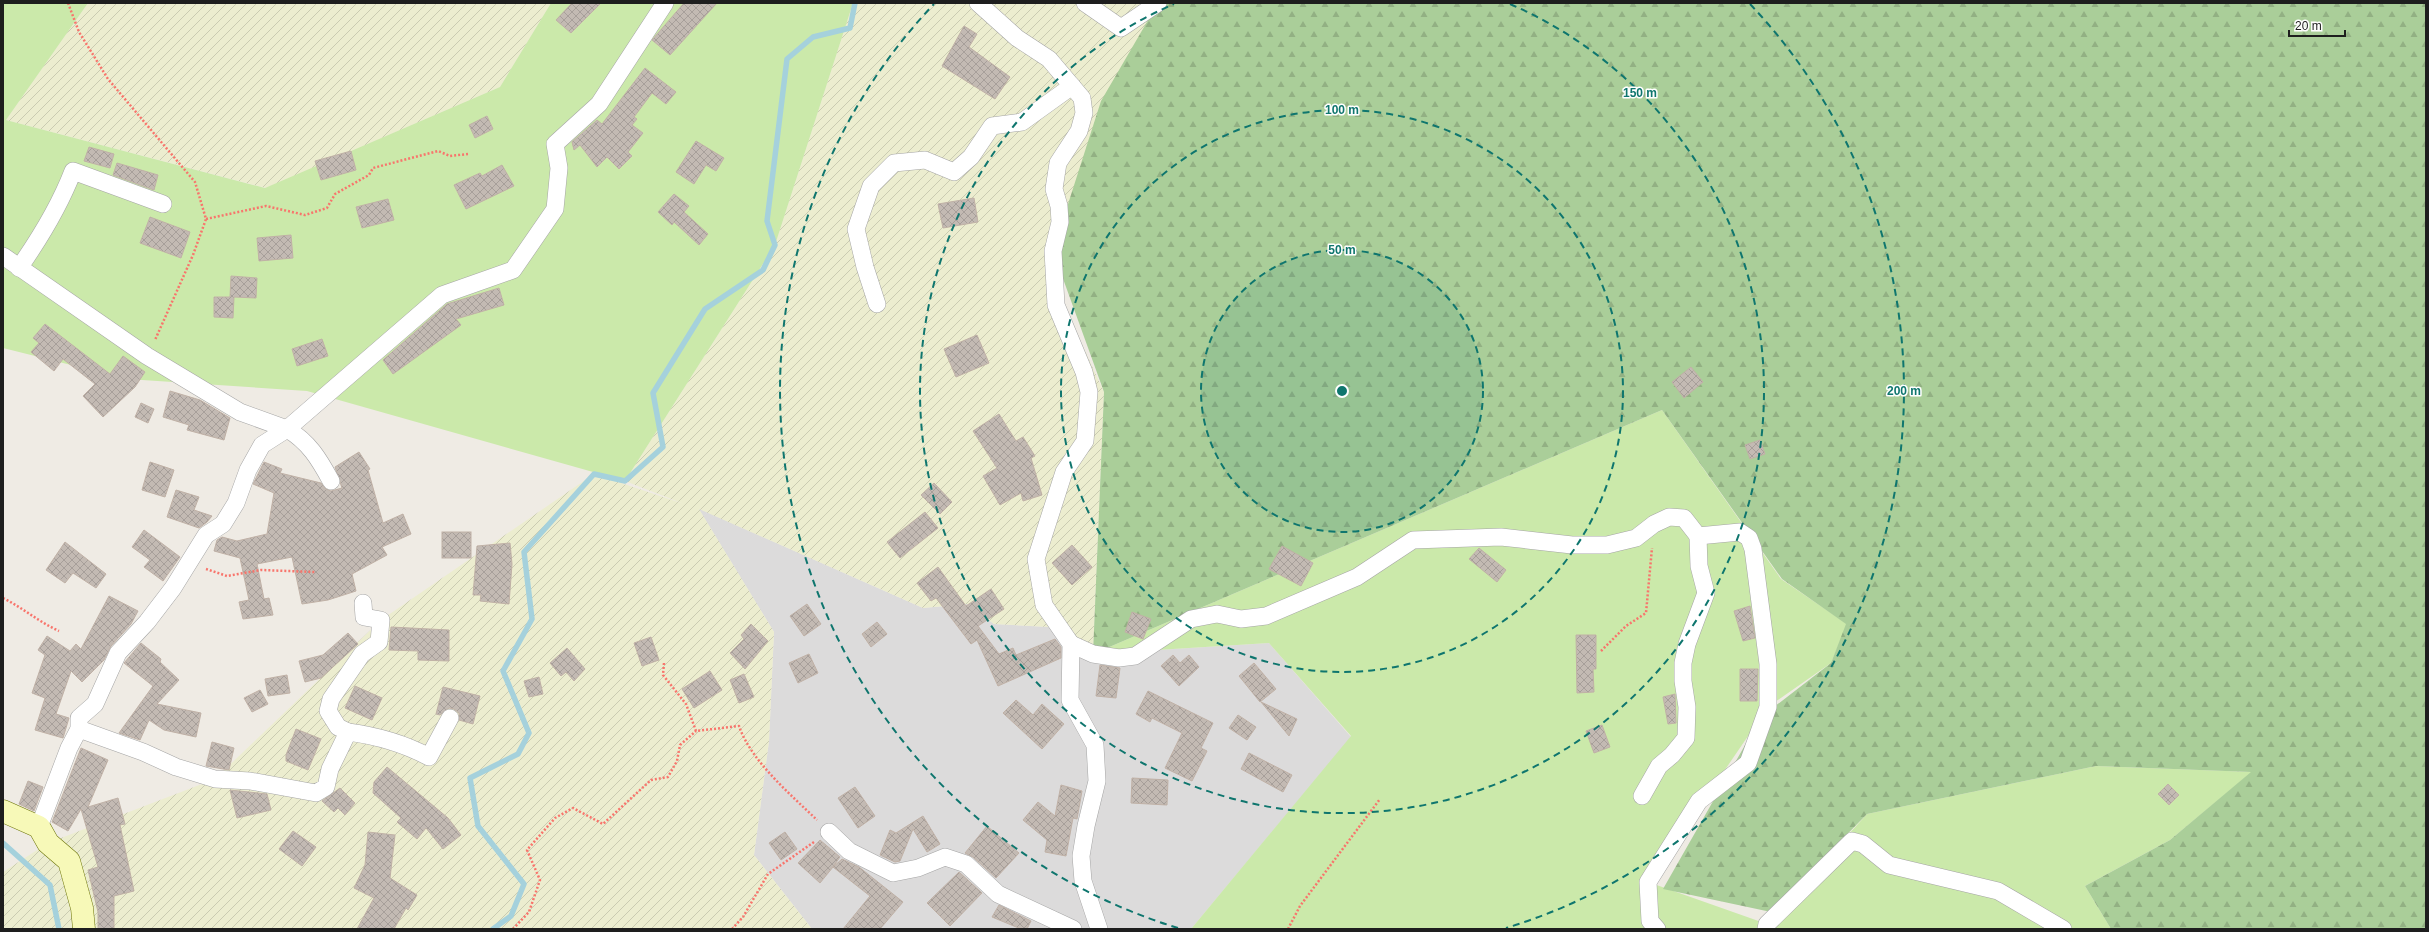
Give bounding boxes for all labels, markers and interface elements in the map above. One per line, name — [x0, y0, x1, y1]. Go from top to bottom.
scale bar — [2289, 12, 2345, 38]
text: 20 m — [2295, 19, 2322, 33]
text: 150 m — [1623, 86, 1657, 100]
text: 100 m — [1325, 103, 1359, 117]
text: 50 m — [1328, 243, 1356, 257]
centre of rings — [1335, 384, 1349, 398]
text: 200 m — [1887, 384, 1921, 398]

